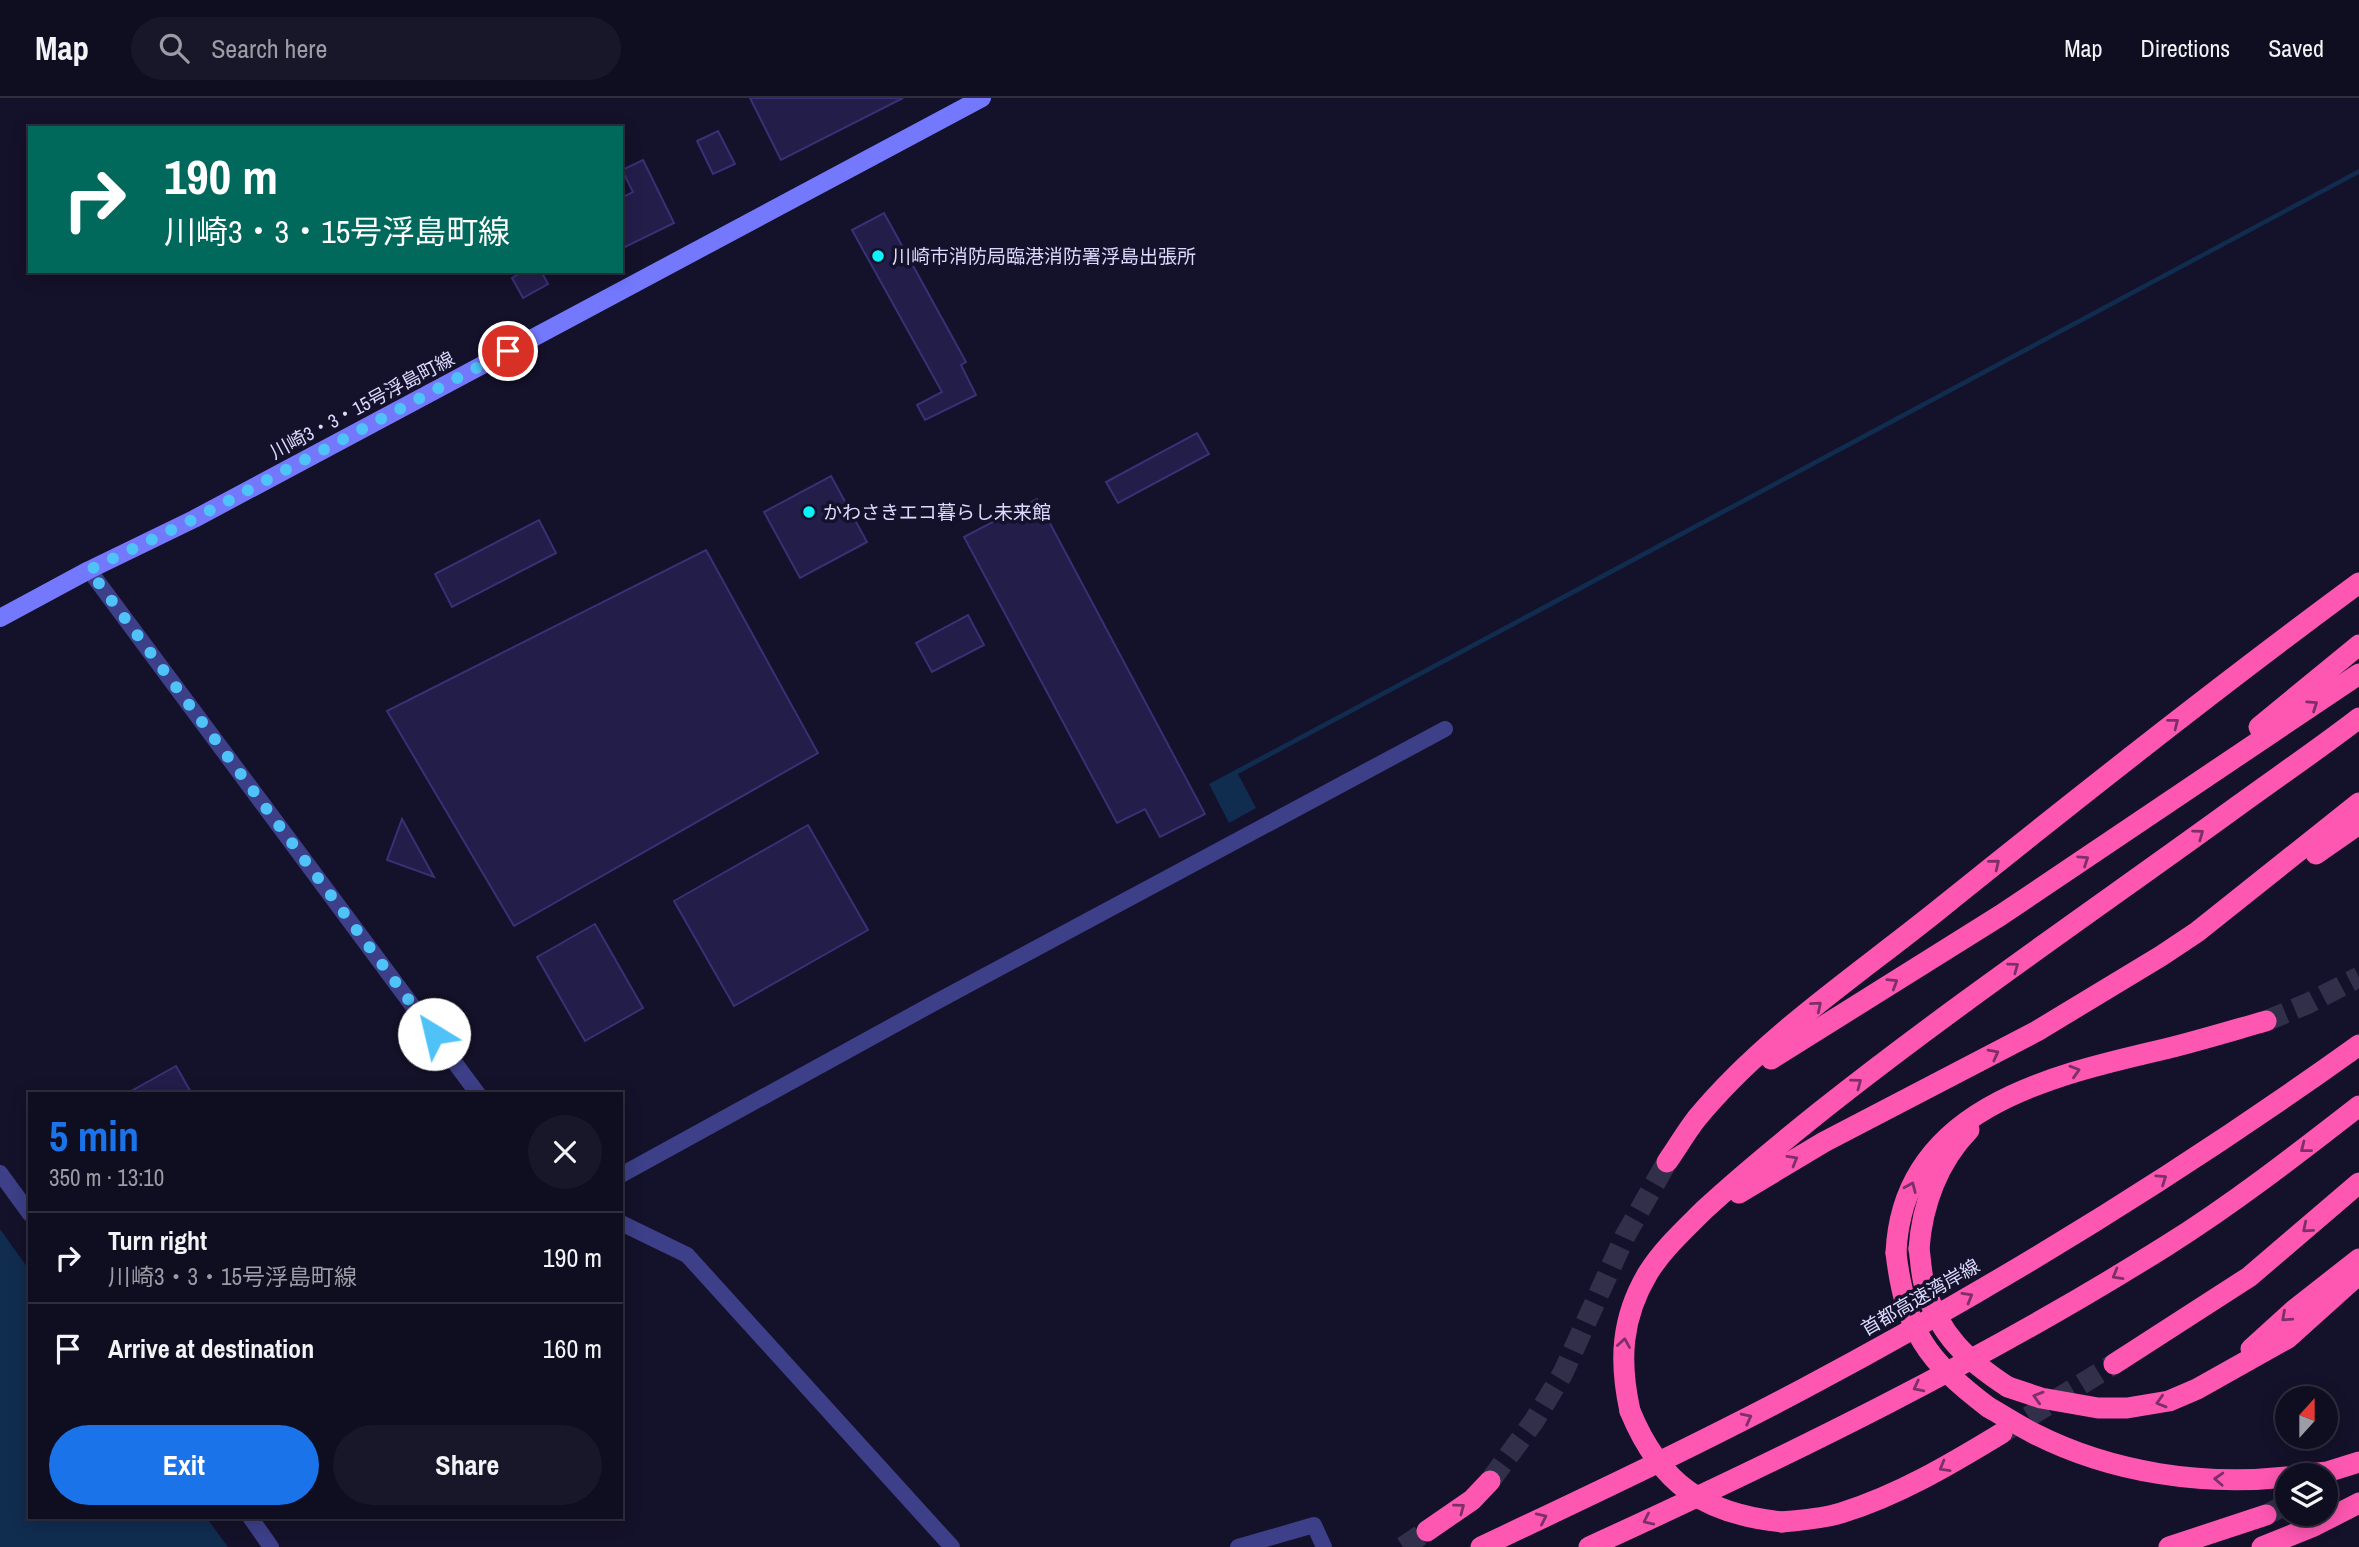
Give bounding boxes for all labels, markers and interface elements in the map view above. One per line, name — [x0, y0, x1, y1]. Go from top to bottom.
search box — [131, 17, 621, 80]
text: Map — [35, 26, 89, 70]
icon: search — [155, 29, 193, 67]
text: Search here — [211, 31, 327, 66]
text: Map — [2064, 32, 2102, 64]
text: Directions — [2140, 32, 2230, 64]
text: Saved — [2268, 32, 2324, 64]
text: 190 m — [164, 143, 278, 209]
icon: right — [49, 154, 140, 245]
text: 川崎3・3・15号浮島町線 — [164, 210, 510, 253]
place label: 川崎市消防局臨港消防署浮島出張所 — [892, 243, 1196, 269]
marker: 川崎市消防局臨港消防署浮島出張所 — [870, 248, 886, 264]
pin — [478, 321, 538, 381]
icon: arrive — [489, 332, 527, 370]
street label: 川崎3・3・15号浮島町線 — [265, 345, 459, 465]
place label: かわさきエコ暮らし未来館 — [823, 499, 1051, 525]
marker: かわさきエコ暮らし未来館 — [801, 504, 817, 520]
one-way arrow — [2305, 701, 2318, 713]
one-way arrow — [2166, 718, 2178, 731]
one-way arrow — [2191, 830, 2204, 843]
one-way arrow — [2076, 855, 2089, 868]
one-way arrow — [1987, 860, 2000, 872]
one-way arrow — [2006, 963, 2019, 976]
one-way arrow — [1885, 978, 1898, 991]
position arrow — [397, 997, 471, 1071]
one-way arrow — [1809, 1002, 1822, 1014]
one-way arrow — [1987, 1049, 1999, 1062]
one-way arrow — [2068, 1065, 2080, 1080]
one-way arrow — [1849, 1078, 1862, 1091]
text: 5 min — [49, 1108, 139, 1164]
button: close — [528, 1115, 602, 1189]
one-way arrow — [2300, 1140, 2313, 1153]
one-way arrow — [1785, 1155, 1798, 1168]
text: 350 m · 13:10 — [49, 1162, 164, 1193]
one-way arrow — [2155, 1175, 2168, 1188]
one-way arrow — [1903, 1181, 1917, 1194]
one-way arrow — [2303, 1220, 2316, 1232]
text: Turn right — [108, 1223, 207, 1258]
icon: right — [49, 1239, 87, 1277]
text: 190 m — [543, 1240, 602, 1275]
street label: 首都高速湾岸線 — [1856, 1252, 1984, 1342]
text: 川崎3・3・15号浮島町線 — [108, 1261, 357, 1292]
one-way arrow — [2111, 1267, 2124, 1280]
one-way arrow — [1960, 1292, 1973, 1305]
one-way arrow — [2282, 1309, 2295, 1321]
icon: arrive — [49, 1330, 87, 1368]
text: Arrive at destination — [108, 1331, 314, 1366]
text: 160 m — [543, 1331, 602, 1366]
one-way arrow — [1616, 1337, 1631, 1349]
one-way arrow — [1913, 1378, 1925, 1392]
north arrow — [2275, 1386, 2338, 1449]
map controls — [2275, 1386, 2338, 1526]
one-way arrow — [2032, 1390, 2044, 1405]
one-way arrow — [2156, 1394, 2168, 1408]
one-way arrow — [1740, 1412, 1752, 1426]
button: Exit — [49, 1425, 319, 1505]
button: Share — [333, 1425, 602, 1505]
one-way arrow — [1938, 1459, 1951, 1472]
button: layers — [2275, 1463, 2338, 1526]
one-way arrow — [2213, 1472, 2224, 1487]
one-way arrow — [1453, 1504, 1465, 1517]
one-way arrow — [1535, 1512, 1548, 1526]
one-way arrow — [1643, 1512, 1656, 1526]

